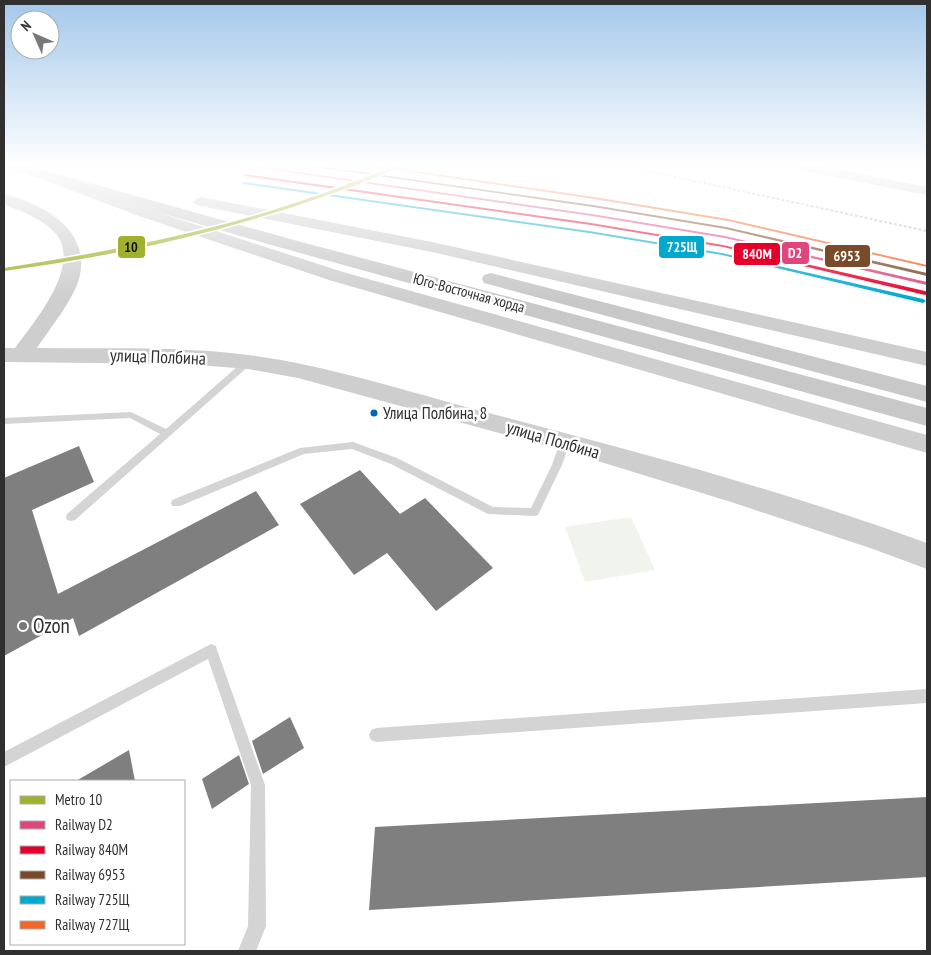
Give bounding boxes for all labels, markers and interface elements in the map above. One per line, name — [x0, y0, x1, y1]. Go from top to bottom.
north arrow — [10, 10, 60, 60]
text: N — [17, 17, 35, 35]
line badge: 10 — [117, 235, 146, 259]
line badge: 725Щ — [658, 235, 705, 259]
text: 10 — [124, 238, 138, 256]
text: 725Щ — [667, 238, 698, 256]
line badge: D2 — [781, 241, 810, 265]
line badge: 840М — [733, 242, 781, 266]
text: D2 — [788, 244, 802, 262]
line badge: 6953 — [824, 244, 871, 268]
text: 840М — [742, 245, 772, 263]
text: 6953 — [834, 247, 860, 265]
street label: Юго-Восточная хорда — [411, 268, 527, 317]
street label: улица Полбина — [110, 343, 206, 370]
place label: Улица Полбина, 8 — [383, 402, 487, 424]
marker: Улица Полбина, 8 — [369, 408, 379, 418]
street label: улица Полбина — [504, 415, 602, 464]
place label: Ozon — [33, 612, 70, 639]
marker: Ozon — [17, 620, 29, 632]
legend — [10, 780, 185, 945]
text: Metro 10 — [55, 790, 102, 809]
text: Railway D2 — [55, 815, 113, 834]
text: Railway 840М — [55, 840, 128, 859]
text: Railway 6953 — [55, 865, 125, 884]
text: Railway 725Щ — [55, 890, 129, 909]
text: Railway 727Щ — [55, 915, 129, 934]

